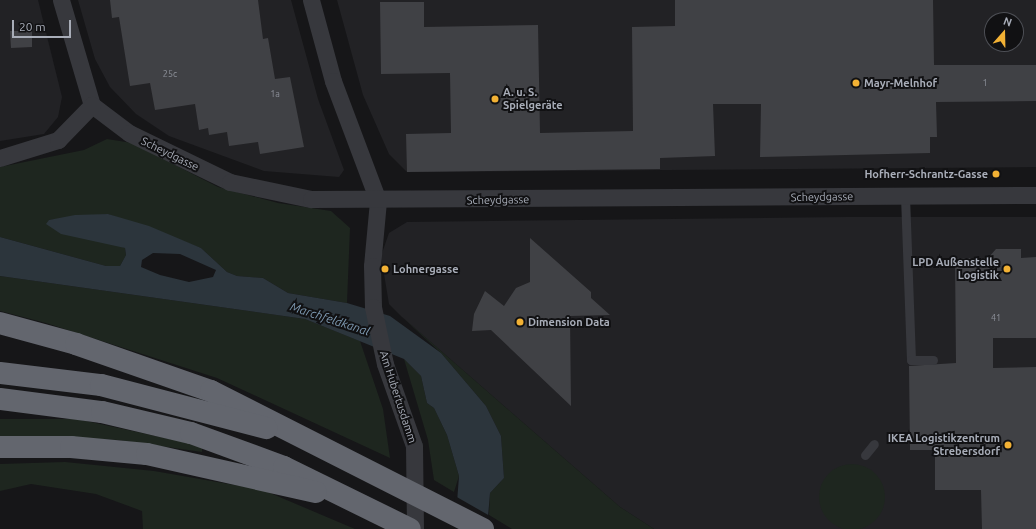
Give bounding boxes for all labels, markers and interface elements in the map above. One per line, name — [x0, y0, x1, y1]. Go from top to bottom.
scale bar — [14, 12, 73, 38]
north arrow — [984, 12, 1024, 52]
text: N — [1002, 15, 1014, 29]
text: 20 m — [19, 20, 46, 33]
house number: 25c — [163, 69, 177, 79]
place label: Mayr-Melnhof — [864, 76, 937, 90]
marker: Mayr-Melnhof — [851, 78, 861, 88]
house number: 1 — [982, 78, 988, 88]
place label: A. u. S. Spielgeräte — [503, 86, 563, 112]
house number: 1a — [270, 89, 280, 99]
marker: A. u. S. Spielgeräte — [490, 94, 500, 104]
street label: Scheydgasse — [139, 134, 201, 174]
place label: Hofherr-Schrantz-Gasse — [864, 167, 988, 181]
marker: Hofherr-Schrantz-Gasse — [991, 169, 1001, 179]
street label: Scheydgasse — [791, 190, 853, 204]
street label: Scheydgasse — [467, 193, 529, 207]
place label: LPD Außenstelle Logistik — [912, 256, 999, 282]
place label: Lohnergasse — [393, 262, 458, 276]
marker: Lohnergasse — [380, 264, 390, 274]
marker: LPD Außenstelle Logistik — [1002, 264, 1012, 274]
water label: Marchfeldkanal — [288, 299, 372, 339]
house number: 41 — [991, 313, 1001, 323]
place label: Dimension Data — [528, 315, 610, 329]
marker: Dimension Data — [515, 317, 525, 327]
street label: Am Hubertusdamm — [377, 349, 419, 445]
place label: IKEA Logistikzentrum Strebersdorf — [888, 432, 1000, 458]
marker: IKEA Logistikzentrum Strebersdorf — [1003, 440, 1013, 450]

